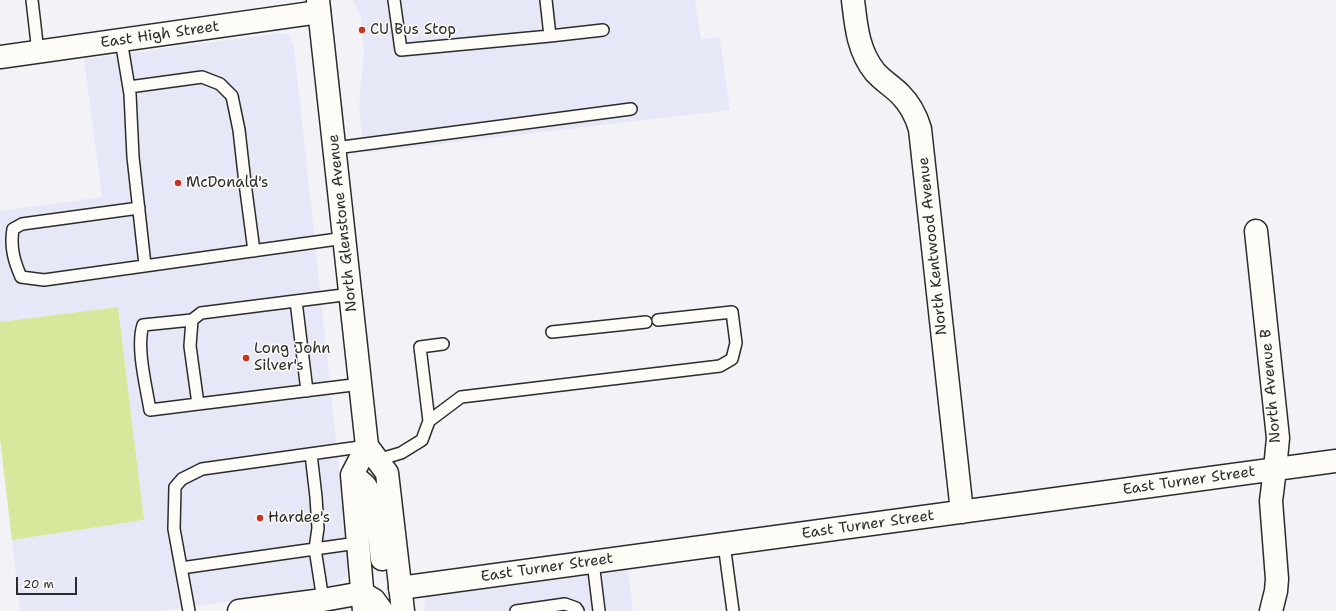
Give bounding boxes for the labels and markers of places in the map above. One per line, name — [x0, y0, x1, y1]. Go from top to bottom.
place label: CU Bus Stop — [370, 21, 456, 39]
marker: CU Bus Stop — [357, 25, 367, 35]
place label: McDonald's — [186, 174, 268, 192]
marker: McDonald's — [173, 178, 183, 188]
place label: Long John Silver's — [254, 340, 331, 375]
marker: Long John Silver's — [241, 353, 251, 363]
place label: Hardee's — [268, 509, 330, 527]
marker: Hardee's — [255, 513, 265, 523]

